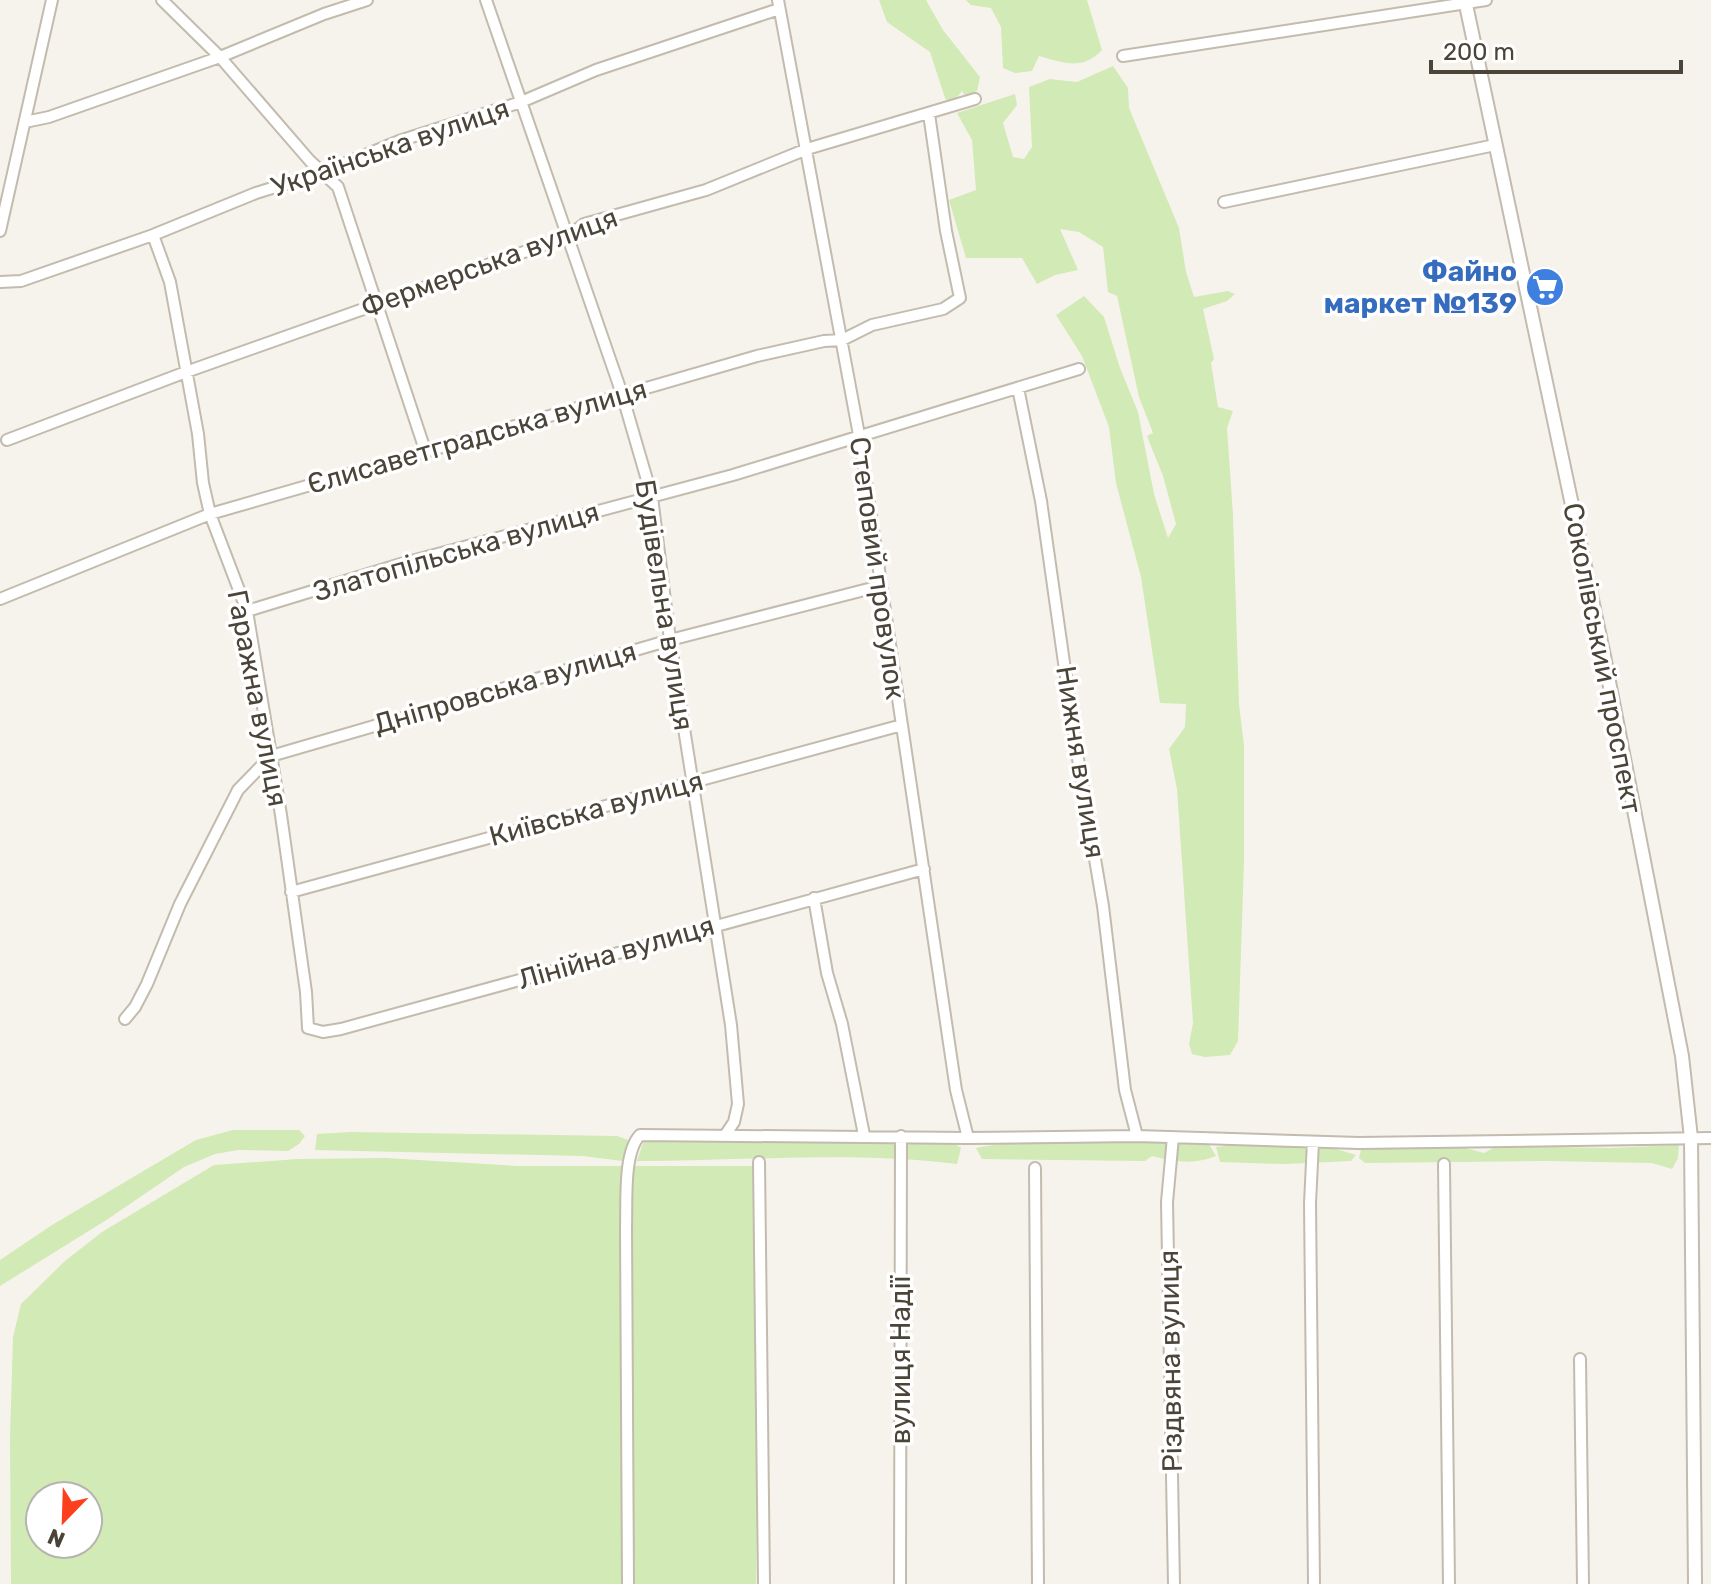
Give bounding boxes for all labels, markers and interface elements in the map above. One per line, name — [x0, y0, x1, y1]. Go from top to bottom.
scale bar — [1431, 24, 1681, 74]
text: 200 m — [1443, 38, 1515, 66]
street label: Українська вулиця — [267, 91, 513, 204]
street label: Фермерська вулиця — [356, 201, 622, 324]
place label: Файно маркет №139 — [1324, 255, 1517, 320]
supermarket icon: Файно маркет №139 — [1524, 266, 1566, 308]
street label: Єлисаветградська вулиця — [304, 372, 651, 501]
street label: Степовий провулок — [843, 435, 912, 701]
street label: Будівельна вулиця — [628, 477, 701, 733]
street label: Златопільська вулиця — [309, 495, 603, 608]
street label: Соколівський проспект — [1556, 500, 1649, 816]
street label: Гаражна вулиця — [220, 587, 295, 809]
street label: Дніпровська вулиця — [370, 634, 640, 741]
street label: Нижня вулиця — [1049, 663, 1112, 861]
street label: Київська вулиця — [485, 764, 707, 853]
street label: Лінійна вулиця — [514, 909, 718, 996]
street label: Різдвяна вулиця — [1152, 1250, 1189, 1472]
street label: вулиця Надії — [884, 1274, 917, 1444]
north arrow — [24, 1480, 104, 1560]
text: N — [44, 1522, 69, 1553]

